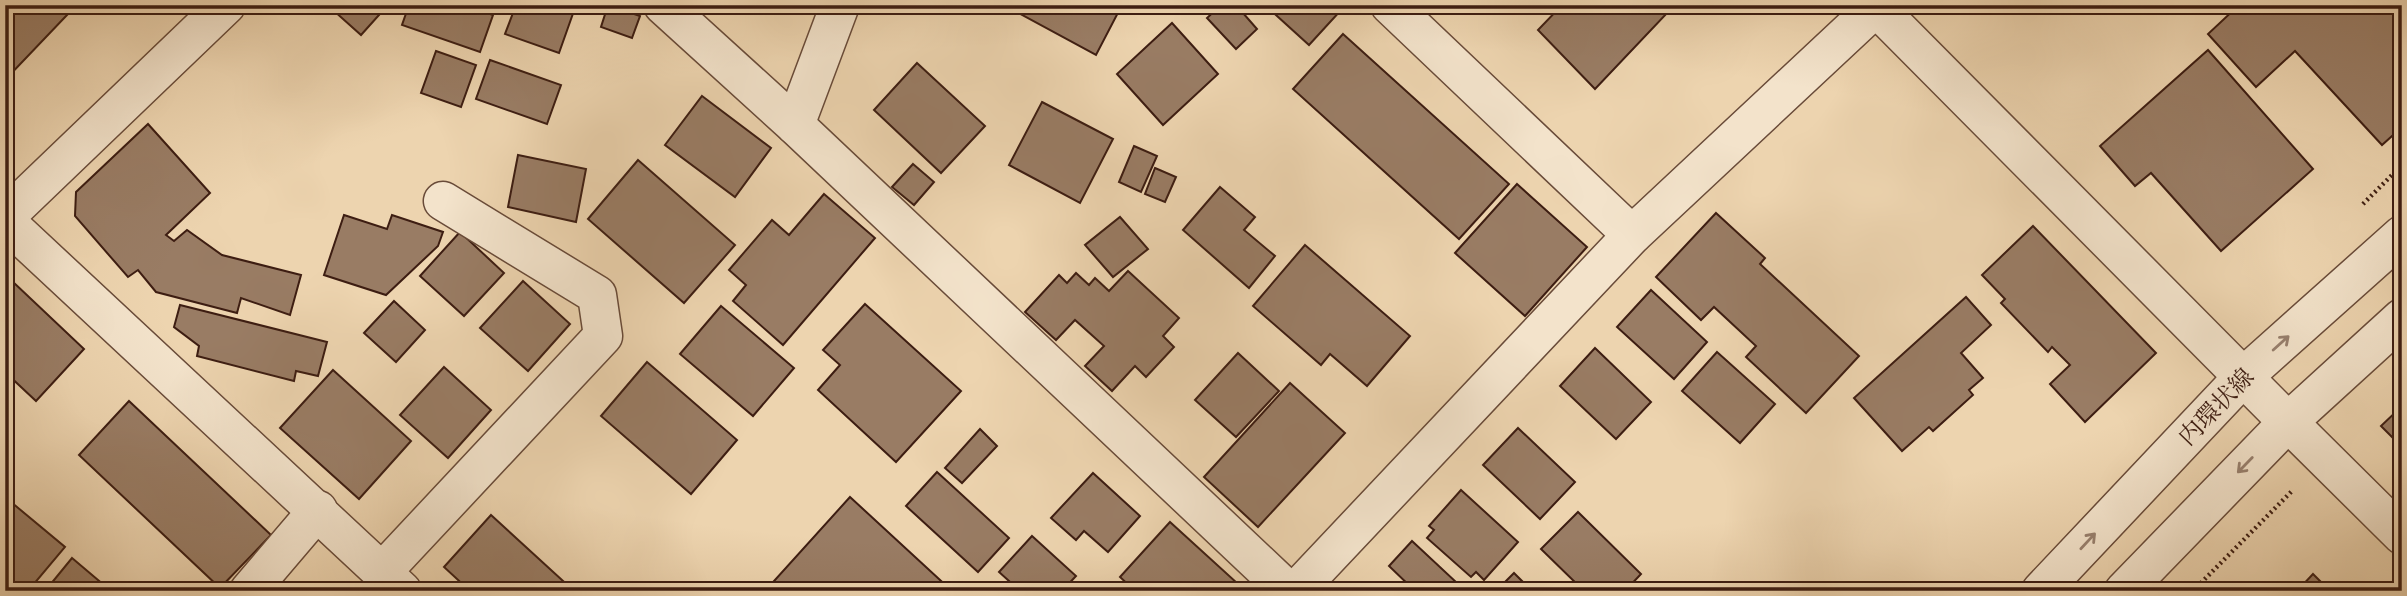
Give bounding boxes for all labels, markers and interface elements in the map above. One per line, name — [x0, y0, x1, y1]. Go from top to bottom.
one-way arrow — [2272, 335, 2289, 352]
street label: 内環状線 — [2171, 361, 2261, 453]
one-way arrow — [2237, 457, 2254, 474]
one-way arrow — [2080, 532, 2096, 550]

